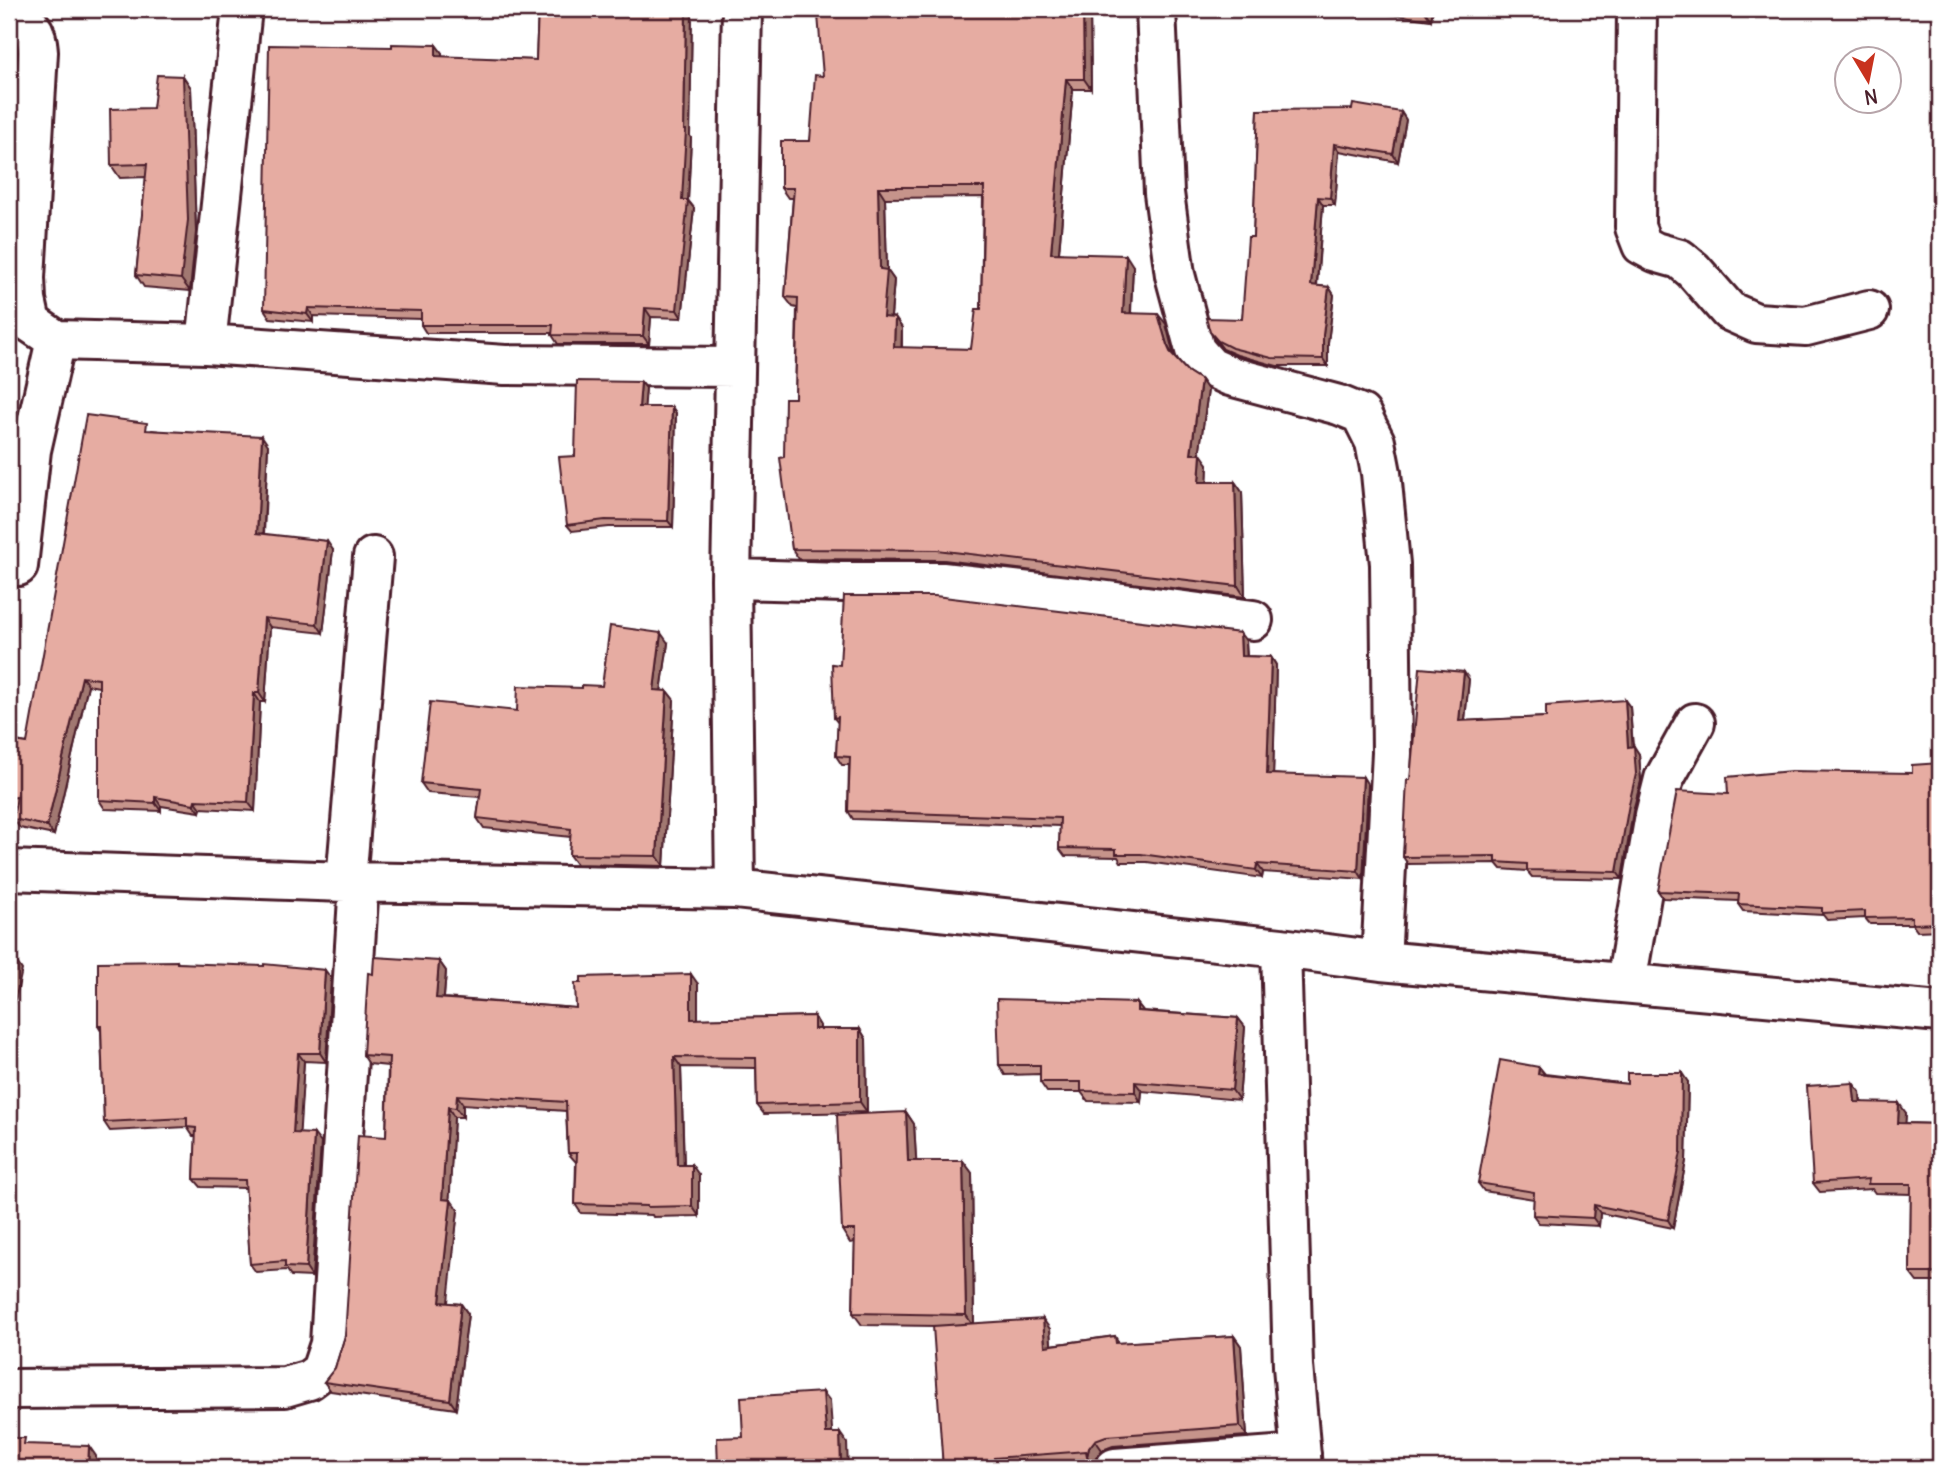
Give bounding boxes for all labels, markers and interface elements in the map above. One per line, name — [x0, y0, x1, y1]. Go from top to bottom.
north arrow — [1834, 46, 1904, 116]
text: N — [1862, 84, 1880, 110]

